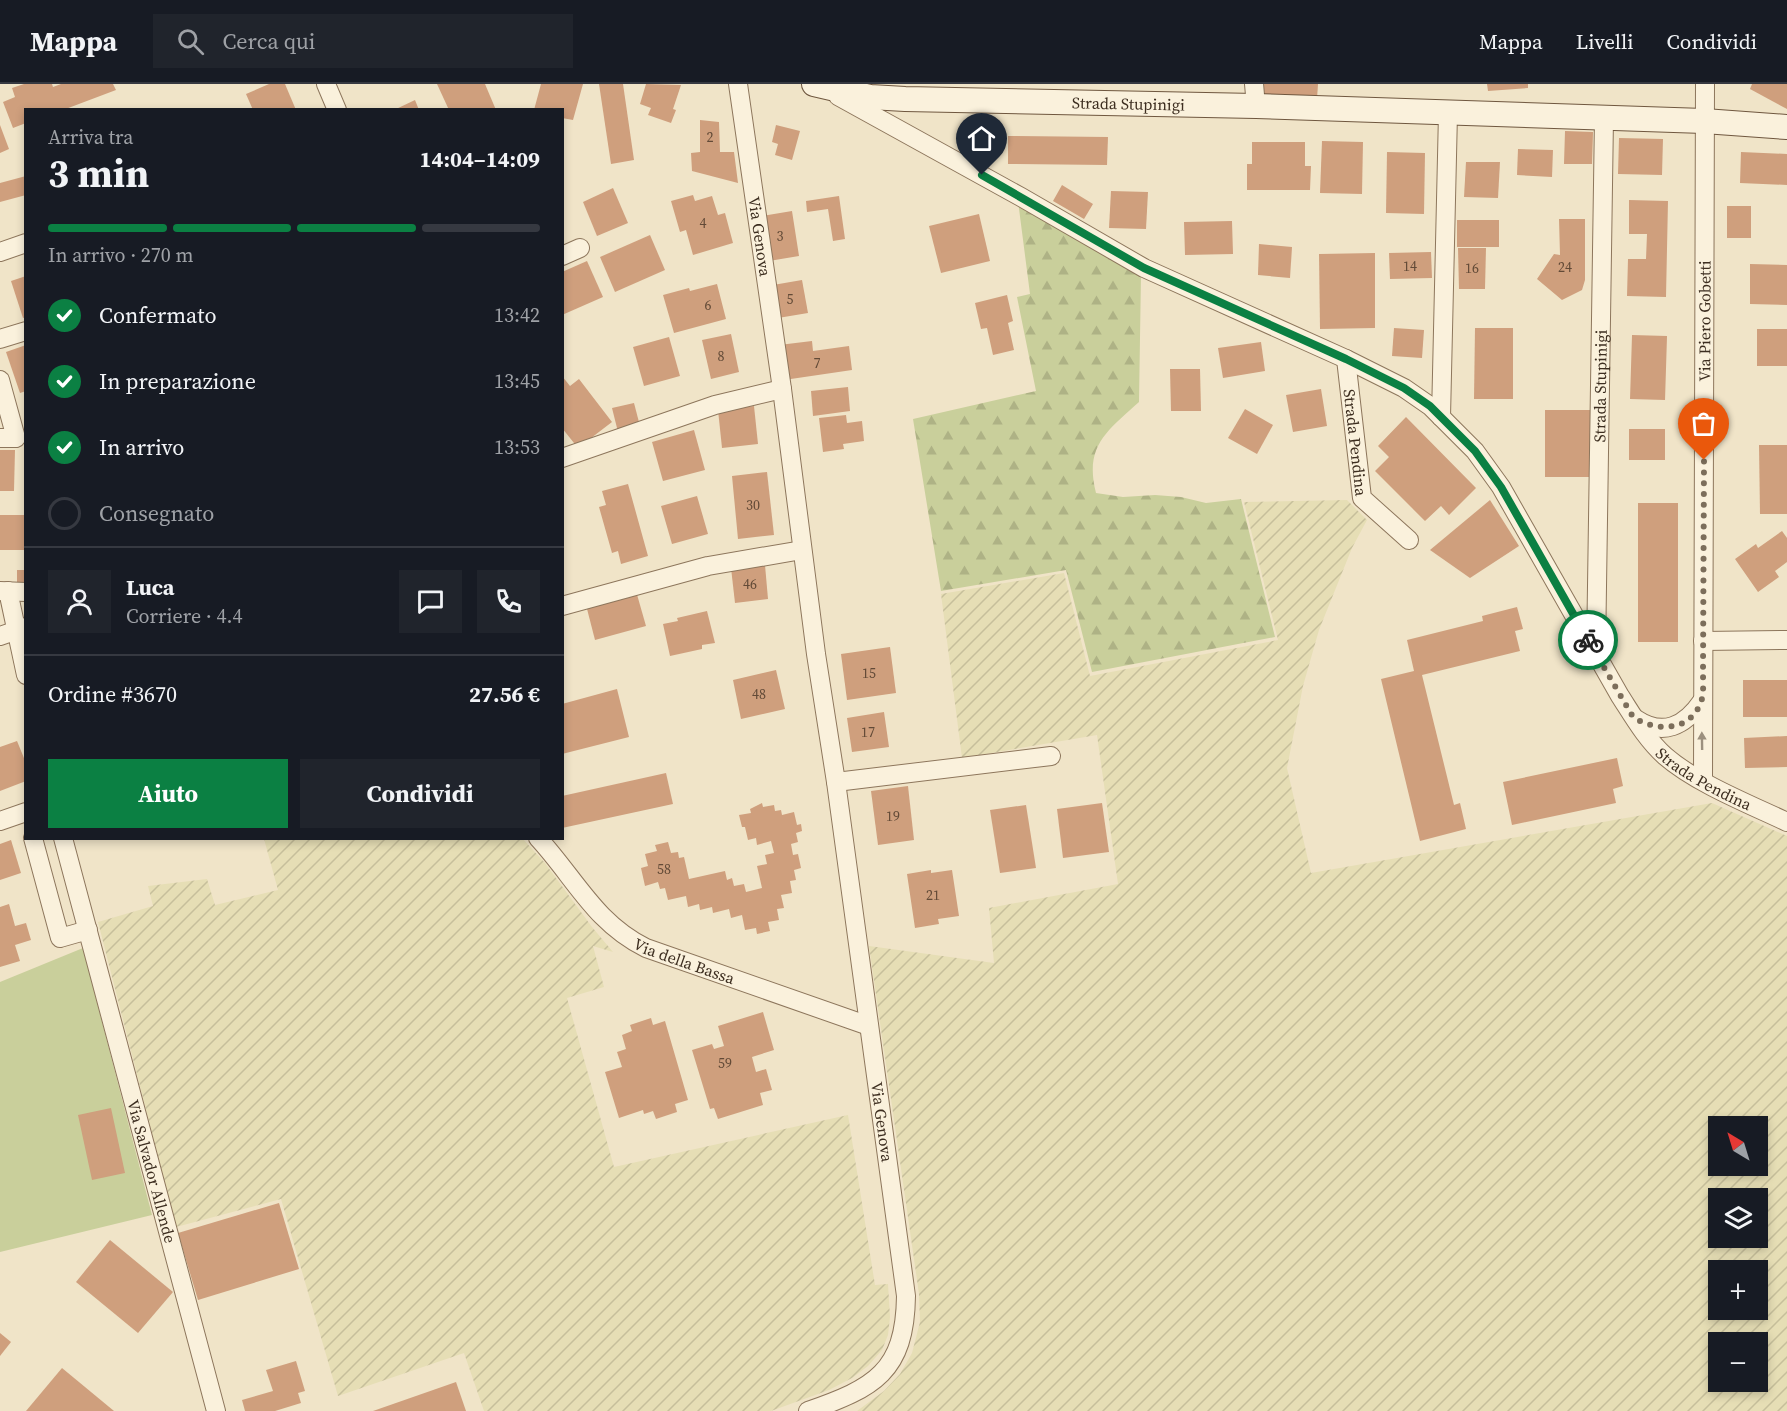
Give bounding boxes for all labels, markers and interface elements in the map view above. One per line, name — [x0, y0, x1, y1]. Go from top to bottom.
search box — [153, 14, 573, 68]
text: Mappa — [30, 22, 117, 60]
icon: search — [174, 25, 207, 58]
text: Cerca qui — [222, 26, 315, 56]
text: Mappa — [1479, 27, 1543, 56]
text: Livelli — [1576, 27, 1634, 56]
text: Condividi — [1667, 27, 1757, 56]
street label: Strada Stupinigi — [1072, 91, 1185, 116]
pin — [956, 113, 1007, 175]
icon: home — [965, 122, 998, 155]
text: Arriva tra — [48, 123, 133, 151]
house number: 2 — [707, 127, 714, 147]
text: 14:04–14:09 — [420, 144, 540, 174]
text: 3 min — [48, 147, 149, 200]
street label: Via Genova — [743, 195, 777, 279]
house number: 4 — [700, 213, 707, 233]
house number: 3 — [777, 226, 784, 246]
text: In arrivo · 270 m — [48, 241, 194, 269]
house number: 14 — [1403, 256, 1417, 276]
house number: 24 — [1558, 257, 1572, 277]
house number: 16 — [1465, 258, 1479, 278]
street label: Via Piero Gobetti — [1693, 260, 1715, 382]
house number: 5 — [787, 289, 794, 309]
house number: 6 — [705, 295, 712, 315]
icon: check — [48, 299, 81, 332]
text: Confermato — [99, 300, 217, 330]
text: 13:42 — [494, 301, 540, 329]
street label: Strada Stupinigi — [1588, 329, 1612, 443]
house number: 8 — [718, 346, 725, 366]
house number: 7 — [814, 353, 821, 373]
icon: check — [48, 365, 81, 398]
text: In preparazione — [99, 366, 256, 396]
text: 13:45 — [494, 367, 540, 395]
street label: Strada Pendina — [1339, 388, 1373, 498]
pin — [1678, 398, 1729, 460]
icon: bag — [1687, 407, 1720, 440]
icon: check — [48, 431, 81, 464]
text: In arrivo — [99, 432, 184, 462]
text: 13:53 — [494, 433, 540, 461]
house number: 30 — [746, 495, 760, 515]
text: Consegnato — [99, 498, 214, 528]
button: person — [48, 570, 111, 633]
button: chat — [399, 570, 462, 633]
button: phone — [477, 570, 540, 633]
text: Luca — [126, 572, 175, 602]
house number: 46 — [743, 574, 757, 594]
text: Corriere · 4.4 — [126, 602, 242, 630]
courier — [1558, 610, 1618, 670]
icon: bike — [1572, 624, 1605, 657]
house number: 15 — [862, 663, 876, 683]
text: Ordine #3670 — [48, 679, 177, 709]
text: 27.56 € — [469, 679, 540, 709]
house number: 48 — [752, 684, 766, 704]
house number: 17 — [861, 722, 875, 742]
one-way arrow — [1697, 731, 1707, 750]
street label: Strada Pendina — [1651, 742, 1756, 816]
button: Aiuto — [48, 759, 288, 828]
button: Condividi — [300, 759, 540, 828]
house number: 19 — [886, 806, 900, 826]
house number: 58 — [657, 859, 671, 879]
house number: 21 — [926, 885, 940, 905]
street label: Via della Bassa — [630, 932, 738, 989]
house number: 59 — [718, 1053, 732, 1073]
street label: Via Genova — [866, 1081, 899, 1164]
street label: Via Salvador Allende — [122, 1097, 182, 1245]
north arrow — [1708, 1116, 1768, 1176]
map controls — [1708, 1116, 1768, 1392]
button: layers — [1708, 1188, 1768, 1248]
button: + — [1708, 1260, 1768, 1320]
button: − — [1708, 1332, 1768, 1392]

